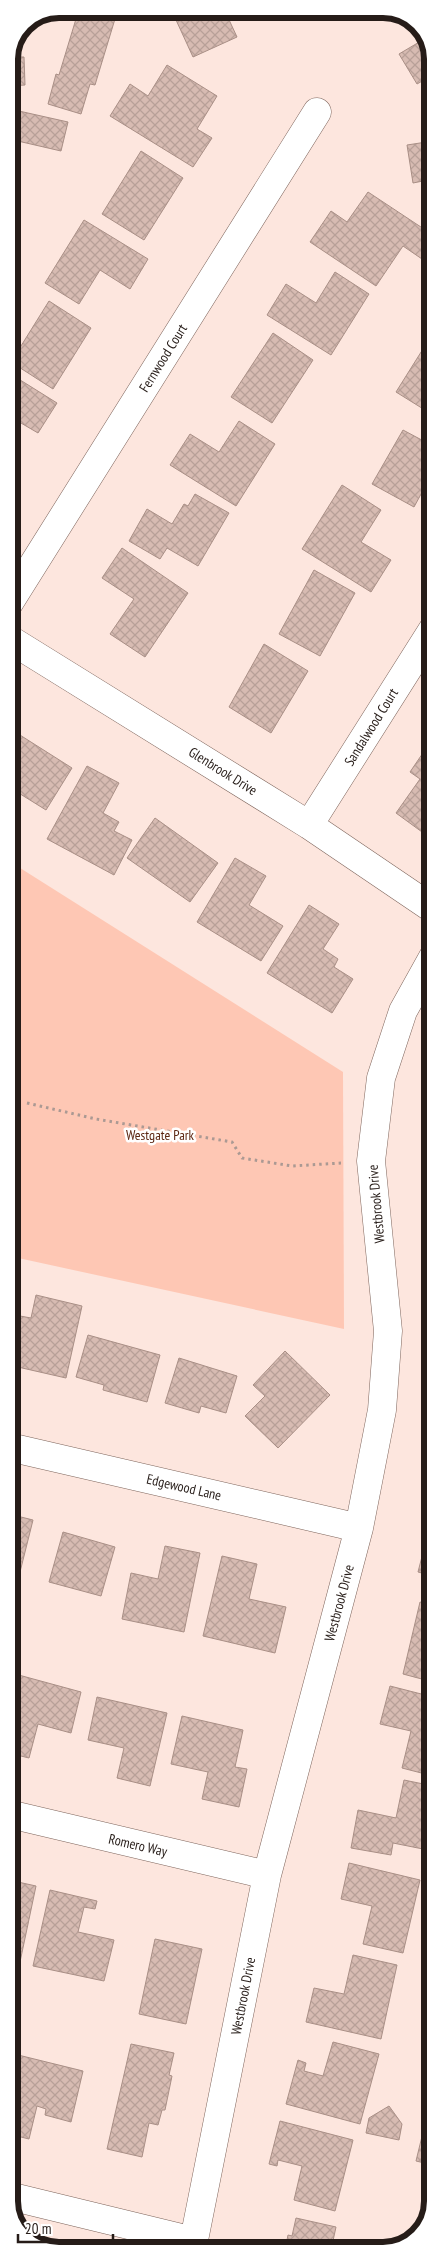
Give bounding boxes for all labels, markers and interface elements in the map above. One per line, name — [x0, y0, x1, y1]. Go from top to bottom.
street label: Fernwood Court — [135, 320, 191, 395]
street label: Sandalwood Court — [340, 685, 402, 769]
street label: Glenbrook Drive — [185, 743, 261, 799]
park label: Westgate Park — [126, 1126, 195, 1144]
street label: Westbrook Drive — [364, 1164, 388, 1244]
street label: Edgewood Lane — [145, 1470, 223, 1504]
street label: Westbrook Drive — [320, 1562, 358, 1643]
street label: Romero Way — [107, 1830, 170, 1861]
street label: Westbrook Drive — [227, 1955, 259, 2036]
scale bar — [18, 2212, 112, 2244]
text: 20 m — [25, 2219, 51, 2238]

